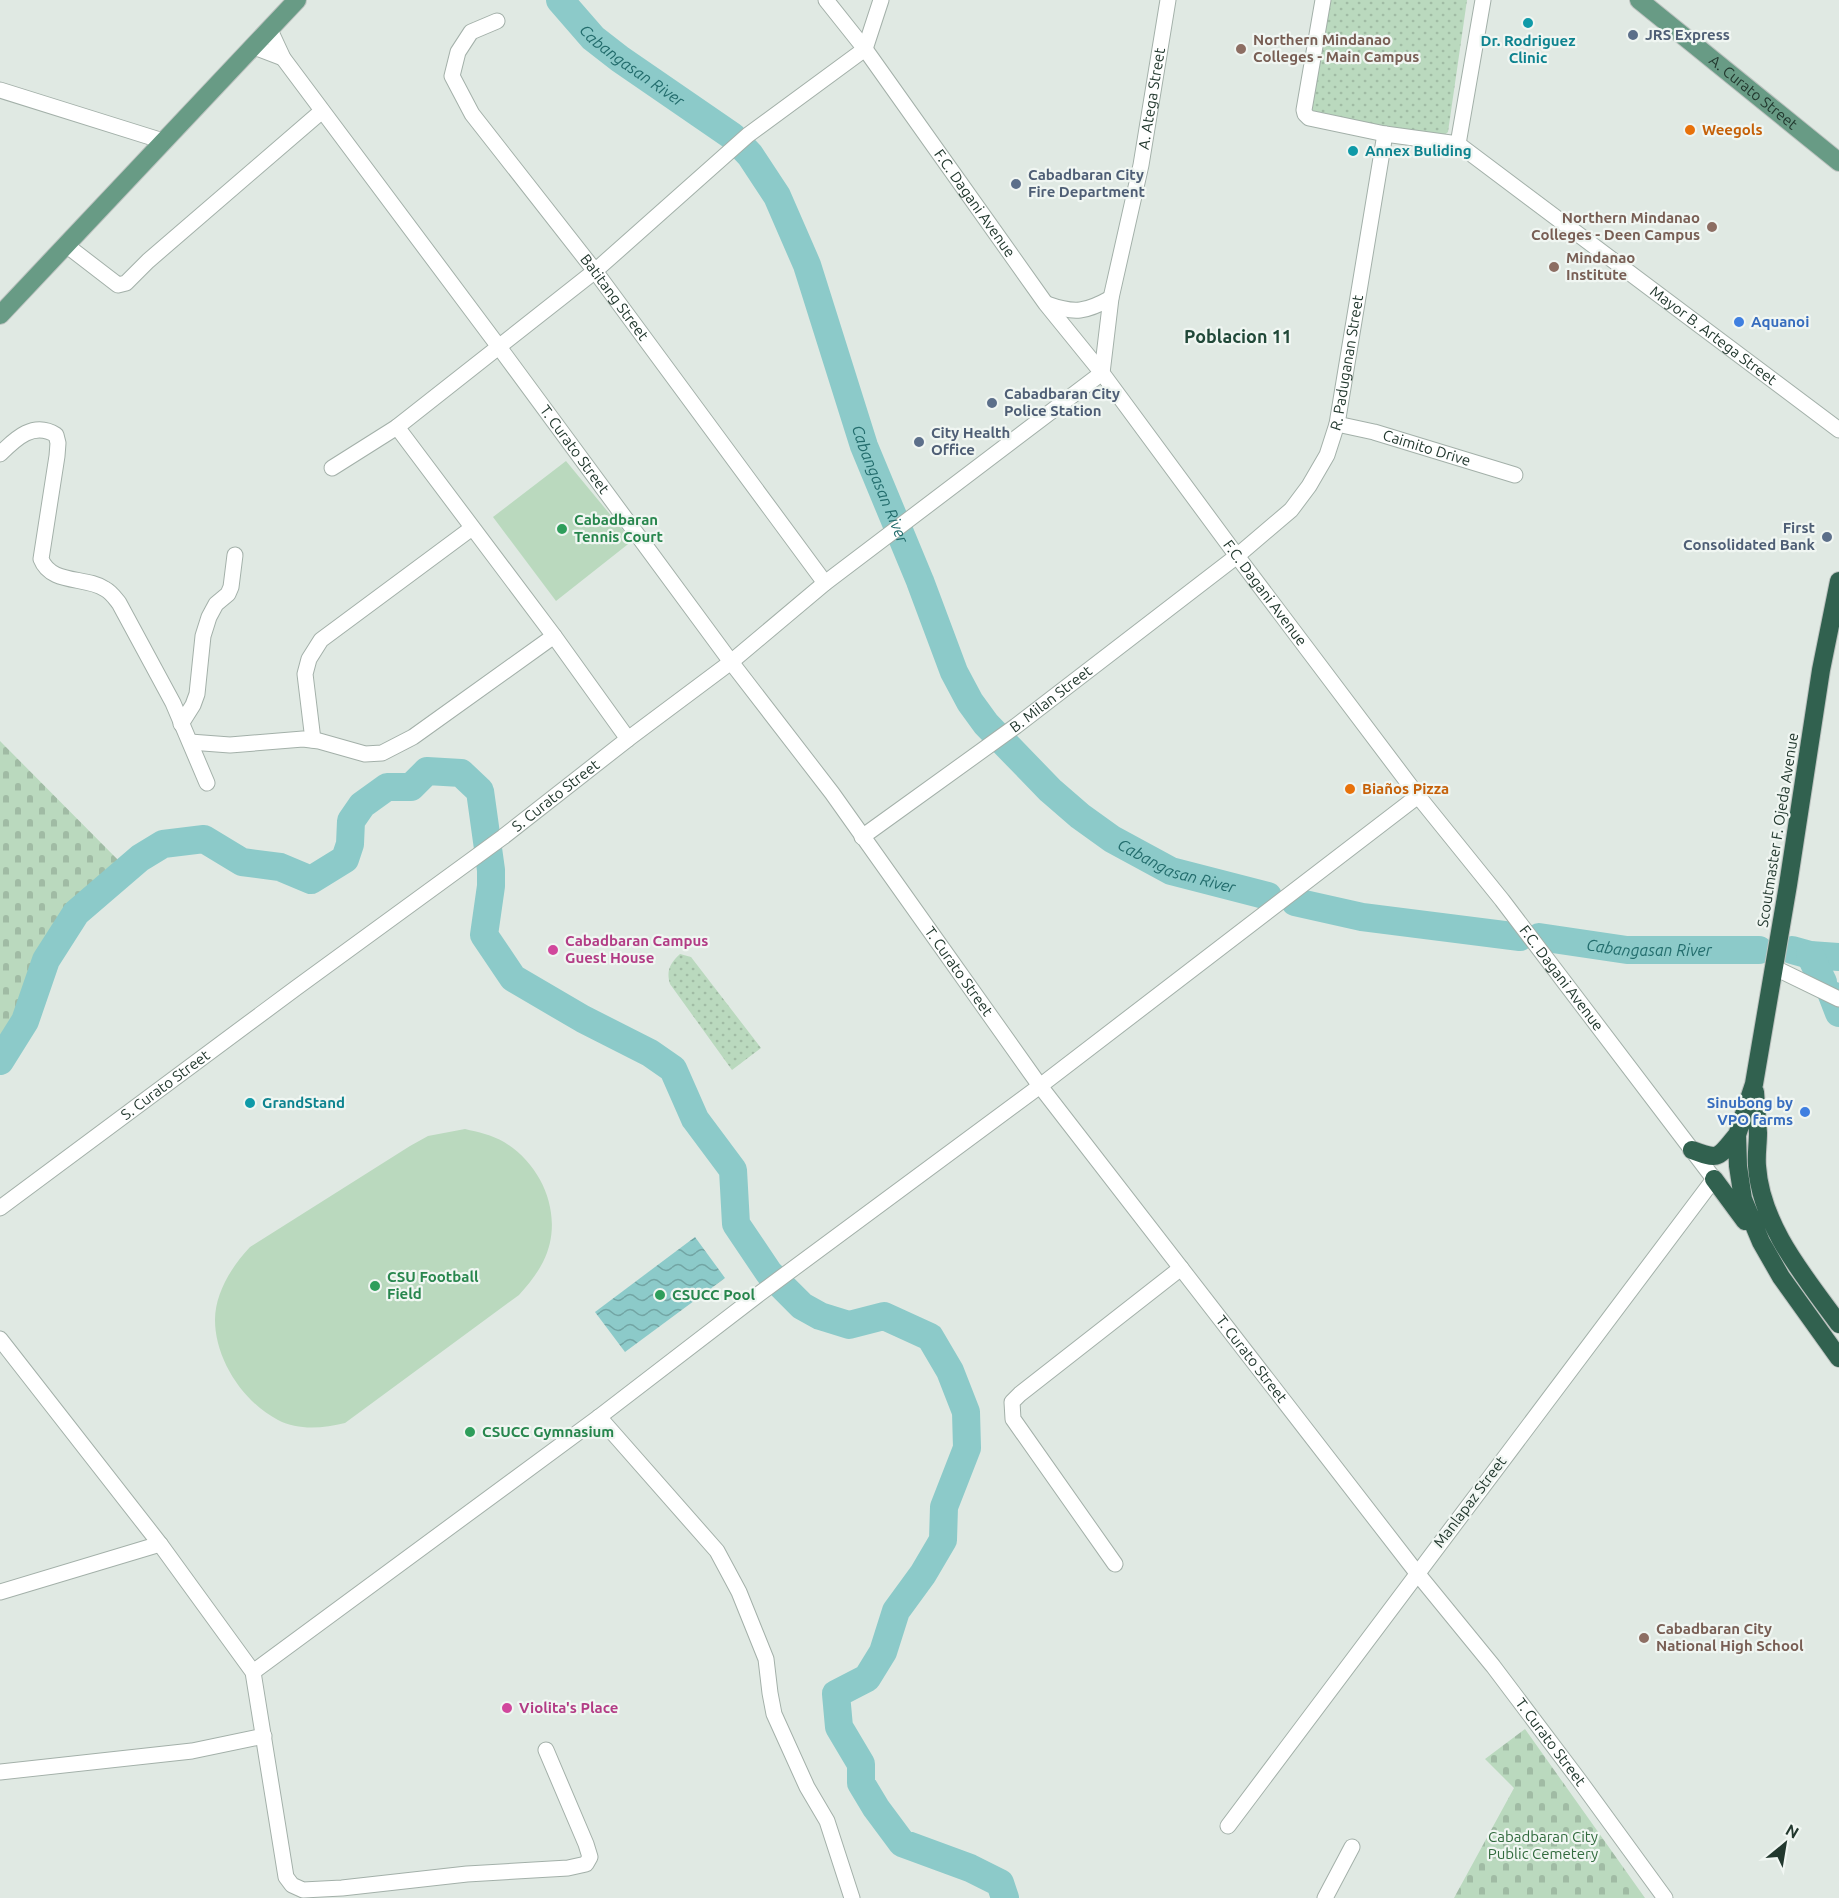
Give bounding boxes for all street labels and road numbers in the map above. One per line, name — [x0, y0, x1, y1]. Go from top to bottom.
street label: A. Atega Street — [1135, 46, 1168, 151]
street label: A. Curato Street — [1706, 51, 1801, 133]
street label: F.C. Dagani Avenue — [931, 146, 1019, 260]
street label: Batitang Street — [577, 251, 652, 344]
street label: Mayor B. Artega Street — [1647, 282, 1780, 388]
street label: R. Paduganan Street — [1326, 294, 1366, 433]
street label: T. Curato Street — [537, 402, 613, 497]
street label: Caimito Drive — [1381, 426, 1473, 469]
street label: F.C. Dagani Avenue — [1220, 536, 1311, 649]
street label: B. Milan Street — [1006, 662, 1095, 736]
street label: Scoutmaster F. Ojeda Avenue — [1754, 731, 1801, 928]
street label: S. Curato Street — [508, 756, 603, 835]
street label: F.C. Dagani Avenue — [1516, 922, 1607, 1034]
street label: T. Curato Street — [922, 923, 997, 1019]
street label: S. Curato Street — [117, 1046, 213, 1123]
street label: T. Curato Street — [1213, 1312, 1291, 1406]
street label: Manlapaz Street — [1430, 1453, 1509, 1551]
street label: T. Curato Street — [1512, 1695, 1589, 1789]

